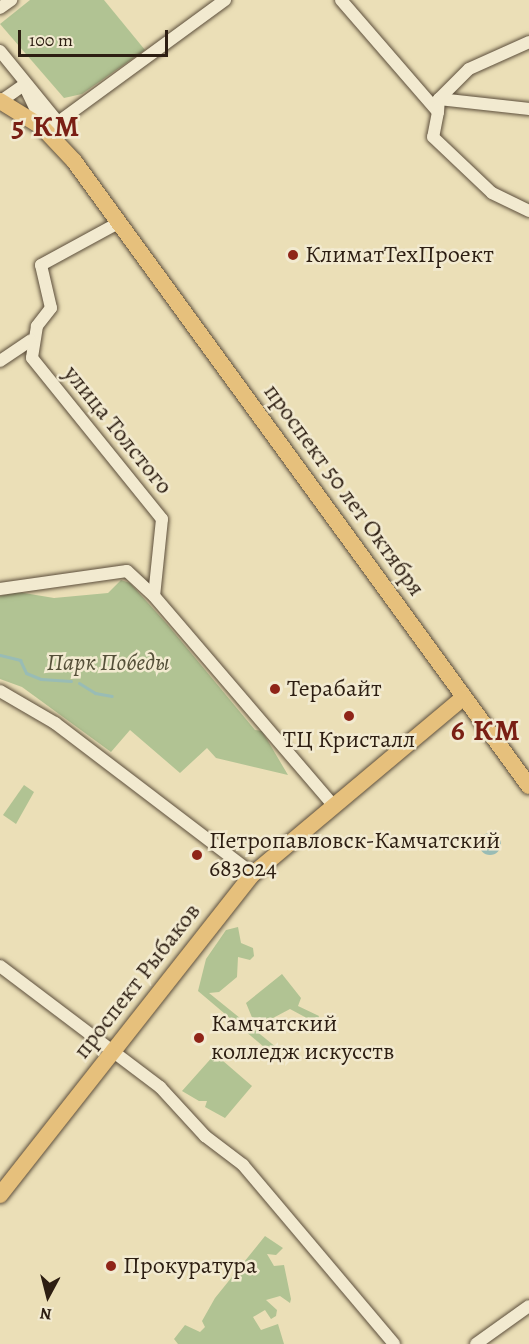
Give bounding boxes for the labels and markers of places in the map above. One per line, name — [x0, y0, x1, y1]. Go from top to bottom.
place label: КлиматТехПроект — [305, 241, 494, 269]
marker: КлиматТехПроект — [286, 248, 300, 262]
place label: Терабайт — [287, 675, 382, 703]
marker: Терабайт — [268, 682, 282, 696]
marker: ТЦ Кристалл — [342, 709, 356, 723]
place label: ТЦ Кристалл — [283, 726, 415, 754]
place label: Петропавловск-Камчатский 683024 — [209, 827, 500, 883]
marker: Петропавловск-Камчатский 683024 — [190, 848, 204, 862]
place label: Камчатский колледж искусств — [211, 1010, 394, 1066]
marker: Камчатский колледж искусств — [192, 1031, 206, 1045]
place label: Прокуратура — [123, 1252, 257, 1280]
marker: Прокуратура — [104, 1259, 118, 1273]

